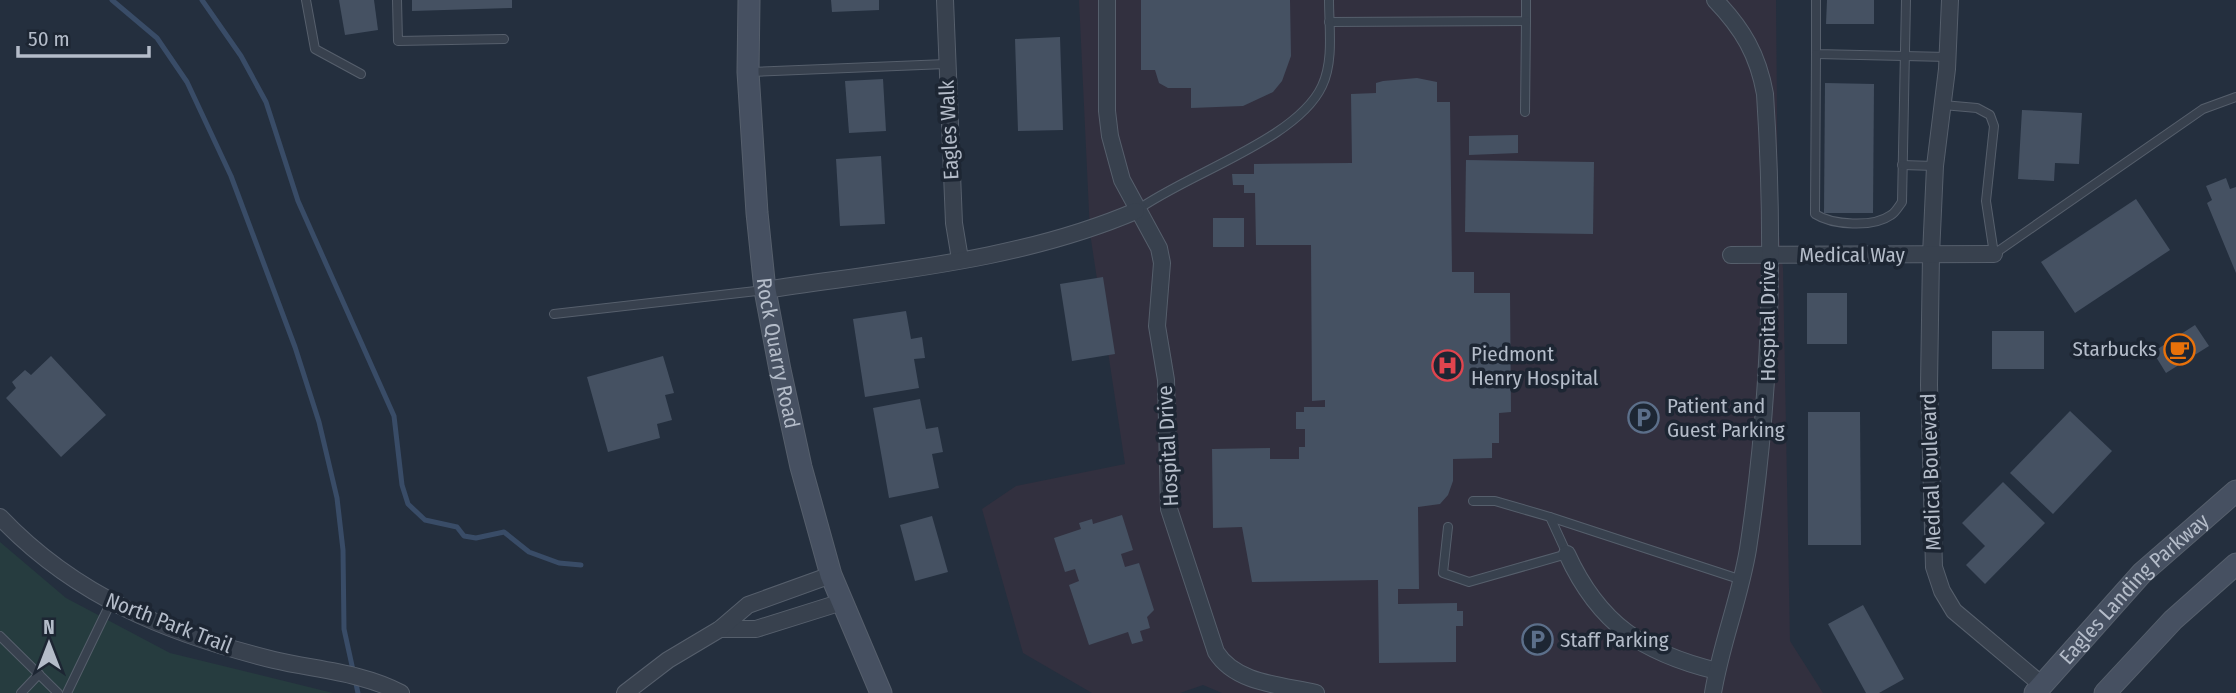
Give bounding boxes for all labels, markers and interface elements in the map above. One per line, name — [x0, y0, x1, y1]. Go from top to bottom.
scale bar — [18, 14, 149, 58]
text: 50 m — [28, 26, 70, 52]
street label: Eagles Walk — [933, 79, 965, 181]
street label: Medical Way — [1799, 242, 1905, 268]
street label: Hospital Drive — [1755, 261, 1781, 381]
street label: Rock Quarry Road — [751, 277, 805, 431]
cafe icon: Starbucks — [2163, 332, 2197, 366]
place label: Starbucks — [2072, 336, 2157, 362]
place label: Piedmont Henry Hospital — [1471, 341, 1599, 391]
hospital icon: Piedmont Henry Hospital — [1431, 349, 1465, 383]
street label: Hospital Drive — [1152, 385, 1184, 507]
place label: Patient and Guest Parking — [1667, 393, 1785, 443]
street label: Medical Boulevard — [1915, 393, 1947, 551]
parking icon: Patient and Guest Parking — [1627, 401, 1661, 435]
street label: Eagles Landing Parkway — [2054, 507, 2215, 670]
street label: North Park Trail — [102, 587, 236, 659]
north arrow — [14, 609, 84, 679]
text: N — [43, 616, 55, 639]
parking icon: Staff Parking — [1520, 623, 1554, 657]
place label: Staff Parking — [1560, 627, 1669, 653]

